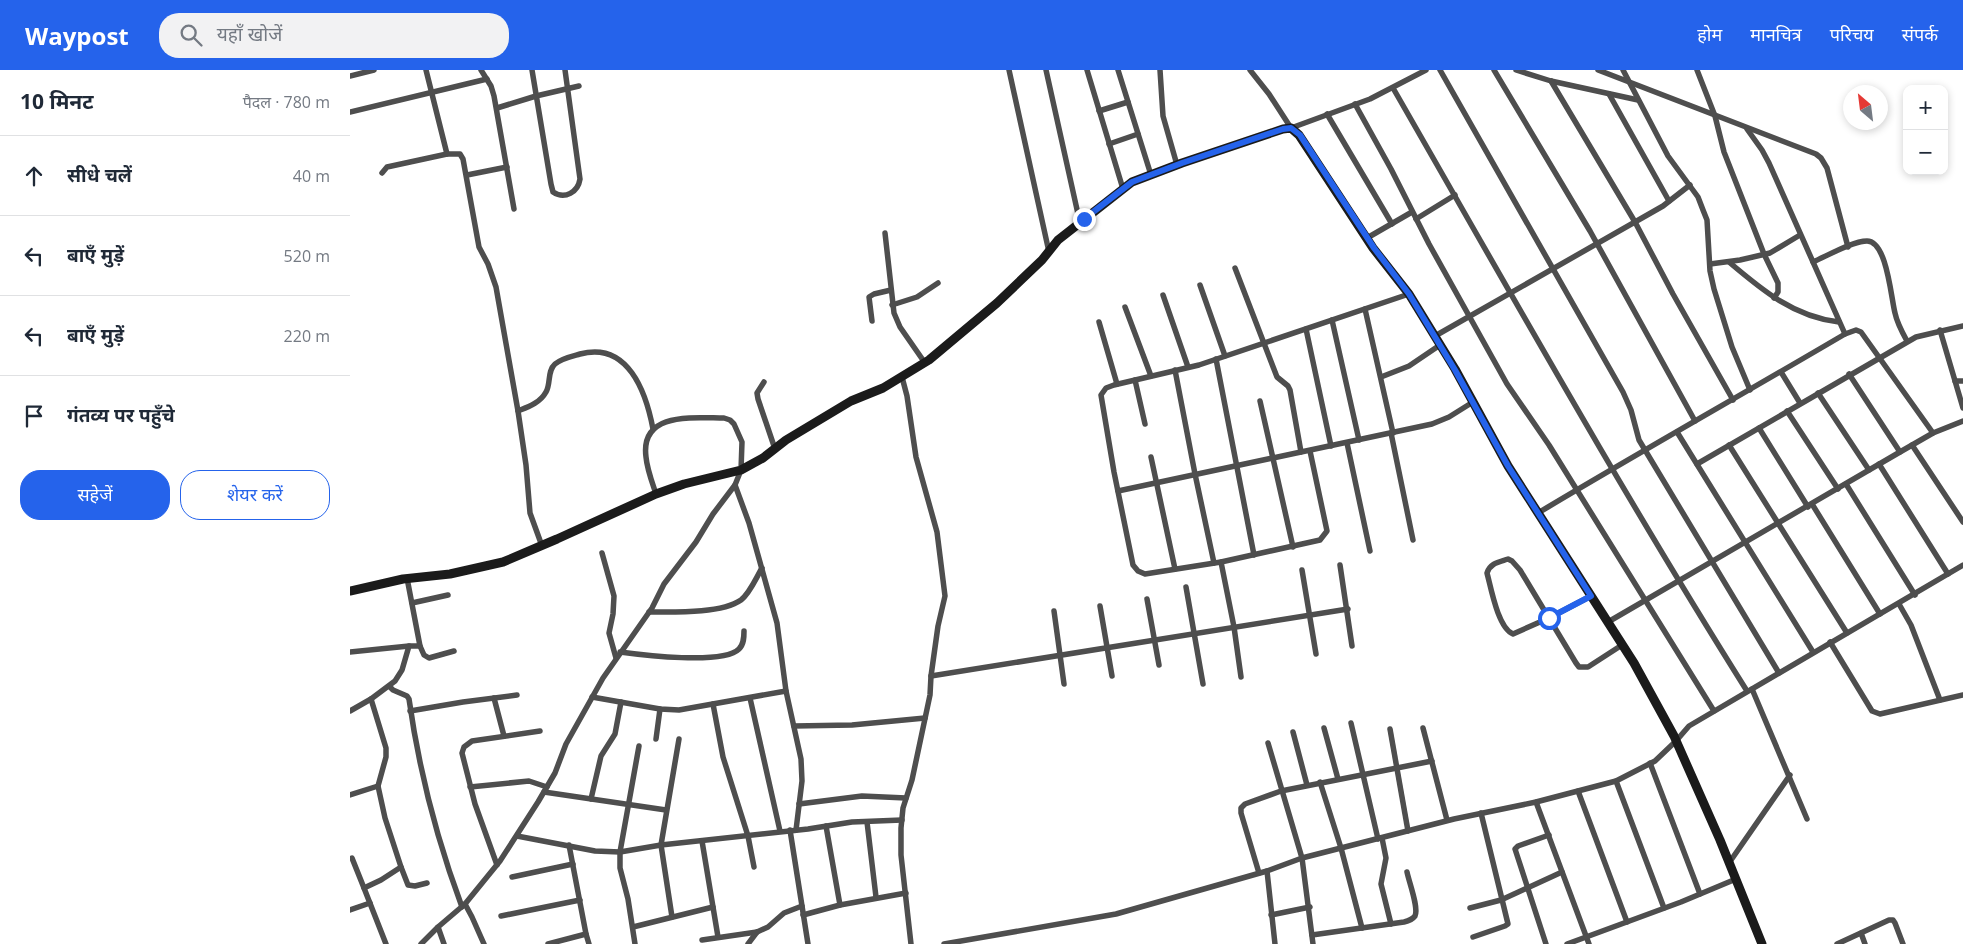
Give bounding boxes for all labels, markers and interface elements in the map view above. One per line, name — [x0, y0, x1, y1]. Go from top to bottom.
search box — [159, 13, 509, 58]
text: Waypost — [25, 19, 129, 52]
icon: search — [177, 21, 205, 49]
text: यहाँ खोजें — [217, 21, 282, 47]
text: होम — [1697, 22, 1722, 46]
text: मानचित्र — [1750, 22, 1802, 46]
text: परिचय — [1830, 22, 1874, 46]
text: संपर्क — [1902, 22, 1938, 46]
north arrow — [1843, 85, 1888, 130]
map controls — [1903, 85, 1948, 175]
button: + — [1903, 85, 1948, 130]
text: 10 मिनट — [20, 87, 94, 115]
text: पैदल · 780 m — [243, 91, 330, 113]
button: − — [1903, 130, 1948, 175]
icon: ahead — [20, 162, 48, 190]
text: सीधे चलें — [67, 162, 132, 188]
text: 40 m — [293, 165, 330, 187]
route end — [1073, 208, 1096, 231]
icon: left — [20, 242, 48, 270]
text: बाएँ मुड़ें — [67, 242, 124, 268]
text: 520 m — [284, 245, 330, 267]
icon: left — [20, 322, 48, 350]
text: बाएँ मुड़ें — [67, 322, 124, 348]
text: 220 m — [284, 325, 330, 347]
icon: arrive — [20, 402, 48, 430]
text: गंतव्य पर पहुँचे — [67, 402, 175, 428]
button: सहेजें — [20, 470, 170, 520]
button: शेयर करें — [180, 470, 330, 520]
route start — [1538, 607, 1561, 630]

